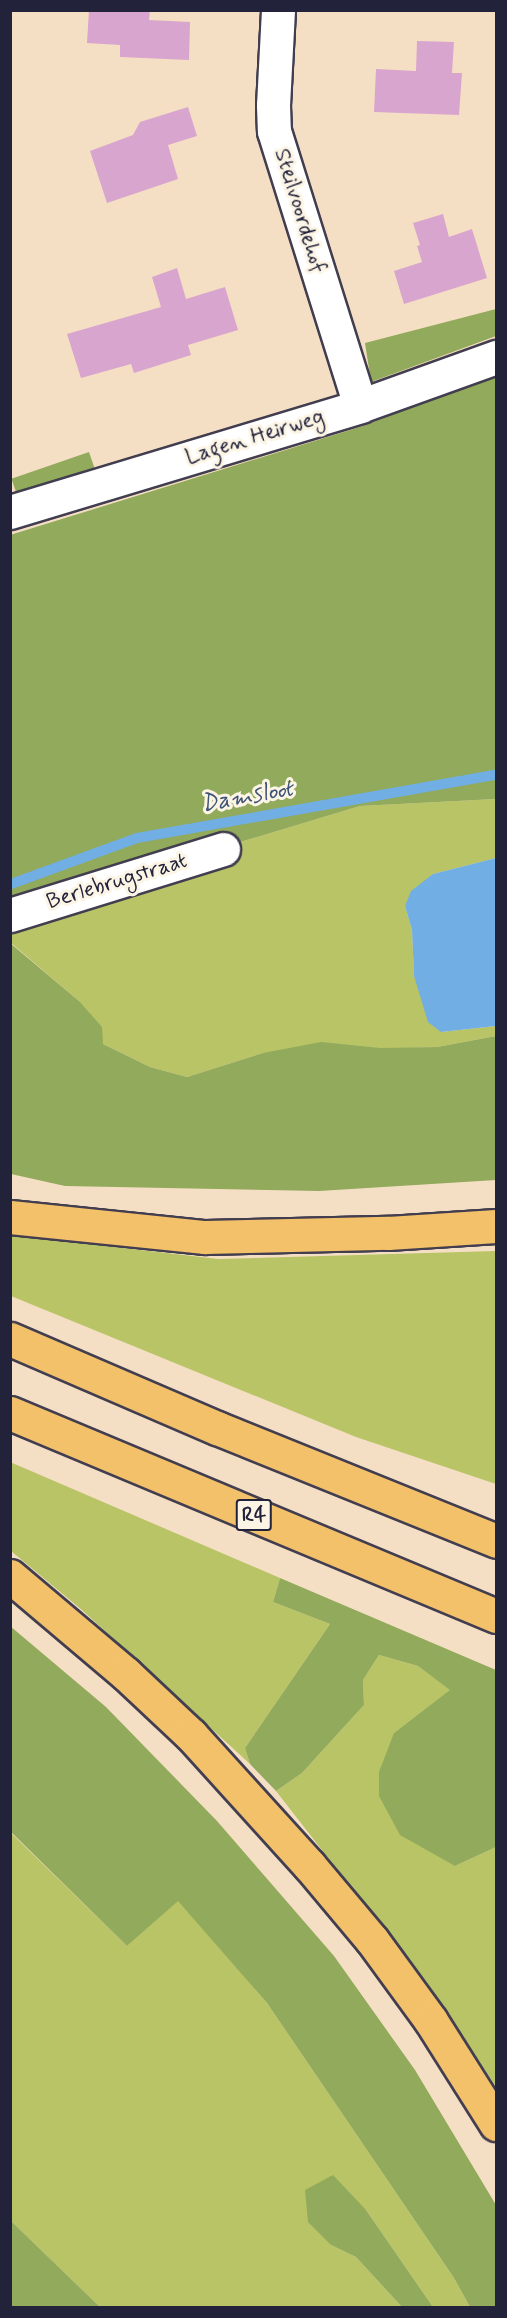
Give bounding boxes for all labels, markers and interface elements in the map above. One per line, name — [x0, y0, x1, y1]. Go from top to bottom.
street label: Steilvoordehof — [268, 146, 330, 276]
street label: Lagen Heirweg — [182, 404, 328, 472]
water label: Damsloot — [199, 775, 295, 819]
street label: Berlebrugstraat — [43, 848, 191, 916]
road number: R4 — [234, 1497, 274, 1533]

